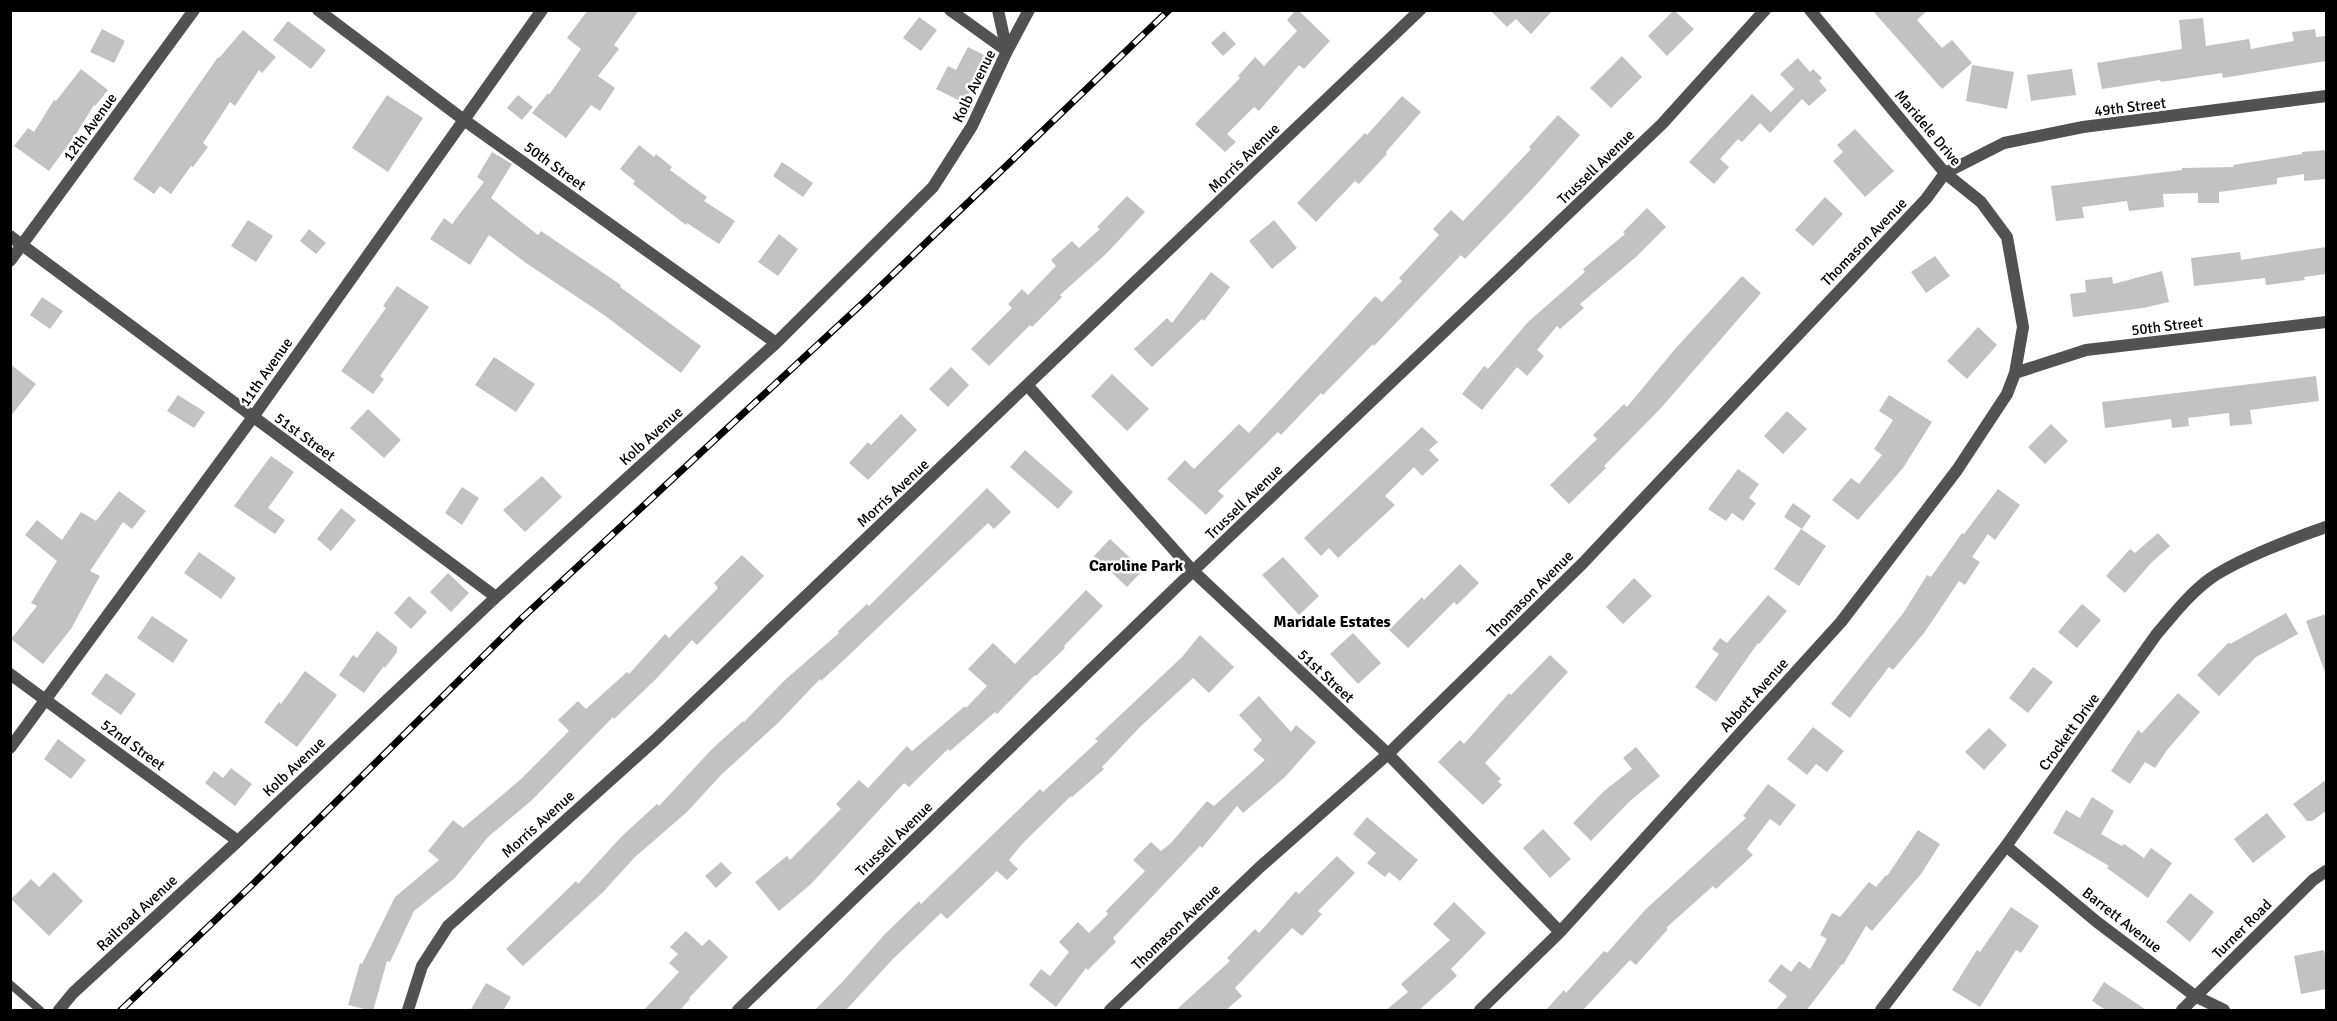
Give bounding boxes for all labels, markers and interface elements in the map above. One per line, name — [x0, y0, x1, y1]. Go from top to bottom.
street label: Kolb Avenue — [949, 47, 999, 125]
street label: Maridele Drive — [1891, 86, 1965, 170]
street label: 12th Avenue — [59, 89, 121, 165]
street label: 49th Street — [2093, 94, 2167, 120]
street label: Morris Avenue — [1205, 120, 1283, 196]
street label: Trussell Avenue — [1554, 126, 1638, 208]
street label: 50th Street — [521, 138, 589, 194]
street label: Thomason Avenue — [1817, 194, 1911, 290]
street label: 50th Street — [2130, 313, 2204, 339]
street label: 11th Avenue — [236, 334, 296, 410]
street label: Kolb Avenue — [616, 403, 686, 469]
street label: 51st Street — [271, 409, 339, 465]
street label: Morris Avenue — [853, 455, 933, 531]
street label: Trussell Avenue — [1202, 461, 1286, 543]
street label: Thomason Avenue — [1483, 547, 1577, 641]
district label: Caroline Park — [1089, 556, 1184, 576]
district label: Maridale Estates — [1273, 612, 1391, 632]
street label: 51st Street — [1294, 645, 1358, 707]
street label: Abbott Avenue — [1716, 654, 1792, 736]
street label: Crockett Drive — [2035, 690, 2103, 774]
street label: 52nd Street — [97, 716, 169, 774]
street label: Kolb Avenue — [259, 733, 329, 801]
street label: Morris Avenue — [498, 787, 578, 861]
street label: Trussell Avenue — [852, 798, 936, 880]
street label: Railroad Avenue — [93, 871, 181, 955]
street label: Thomason Avenue — [1128, 880, 1224, 974]
street label: Barrett Avenue — [2079, 883, 2165, 957]
street label: Turner Road — [2209, 896, 2275, 962]

